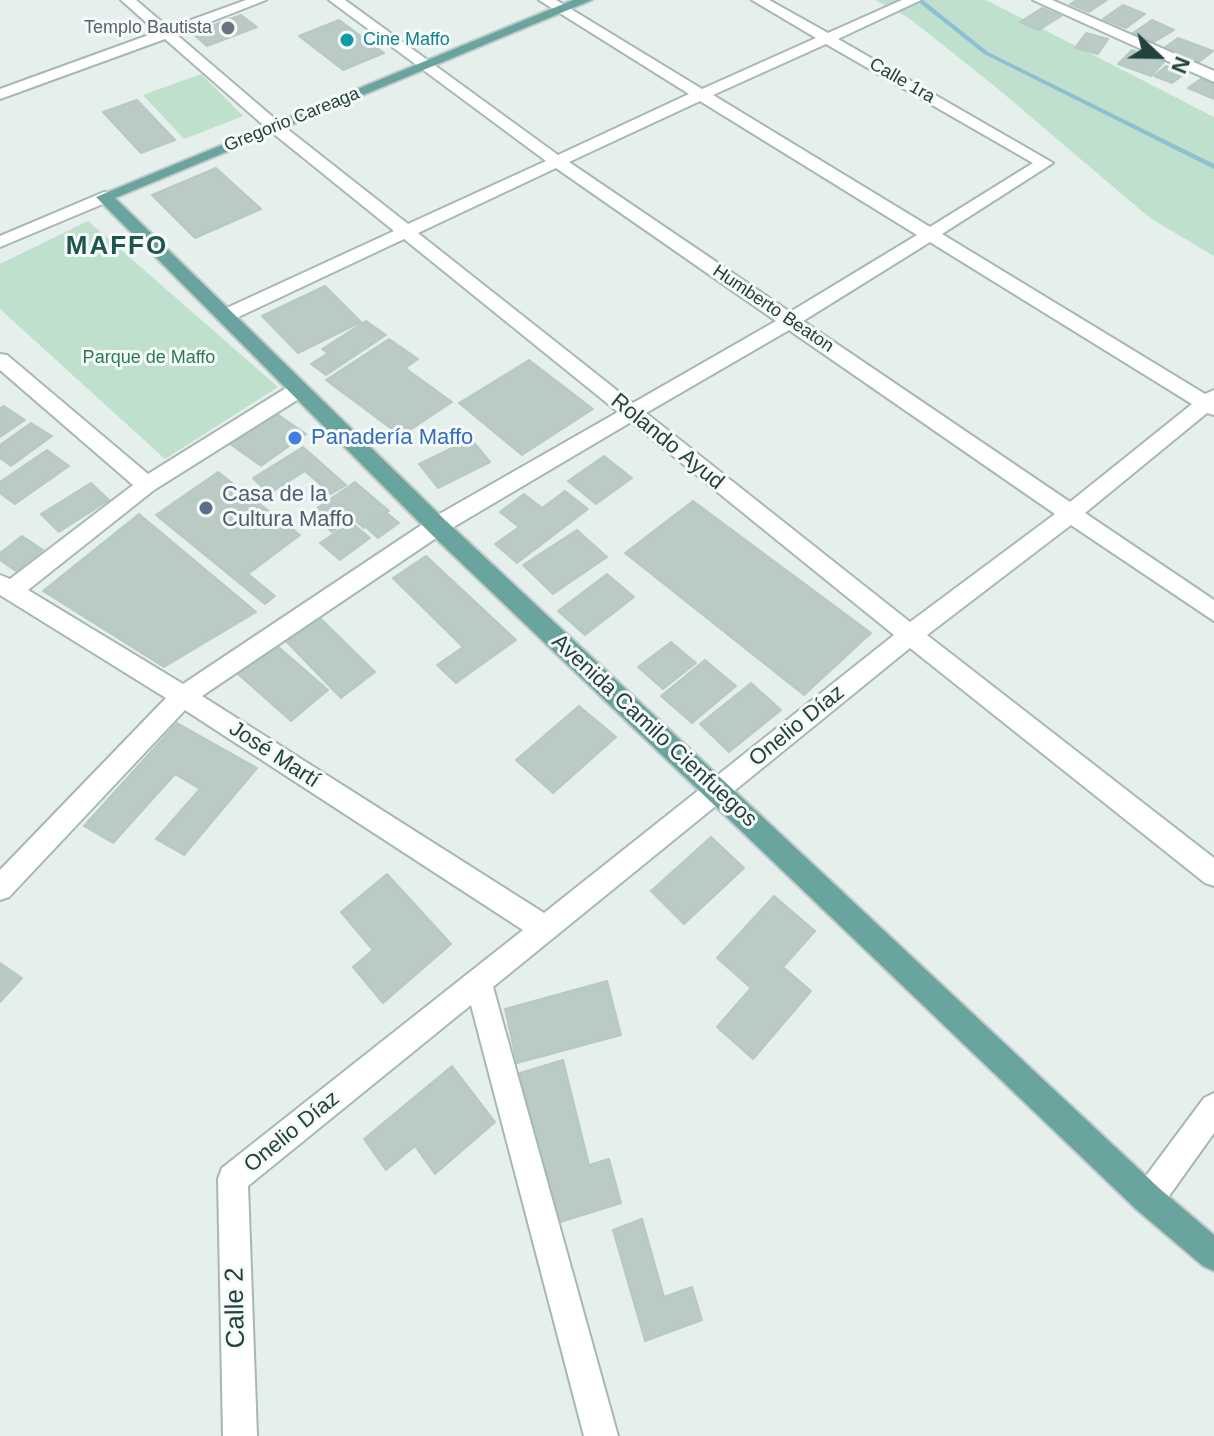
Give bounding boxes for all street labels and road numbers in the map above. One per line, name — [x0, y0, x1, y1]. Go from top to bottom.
street label: Calle 1ra — [865, 54, 939, 108]
street label: Gregorio Careaga — [221, 83, 363, 157]
street label: Humberto Beaton — [708, 261, 838, 357]
street label: Rolando Ayud — [605, 388, 729, 496]
street label: Avenida Camilo Cienfuegos — [546, 629, 762, 833]
street label: Onelio Díaz — [744, 680, 850, 772]
street label: José Martí — [224, 716, 324, 794]
street label: Onelio Díaz — [239, 1086, 345, 1178]
street label: Calle 2 — [220, 1267, 252, 1349]

